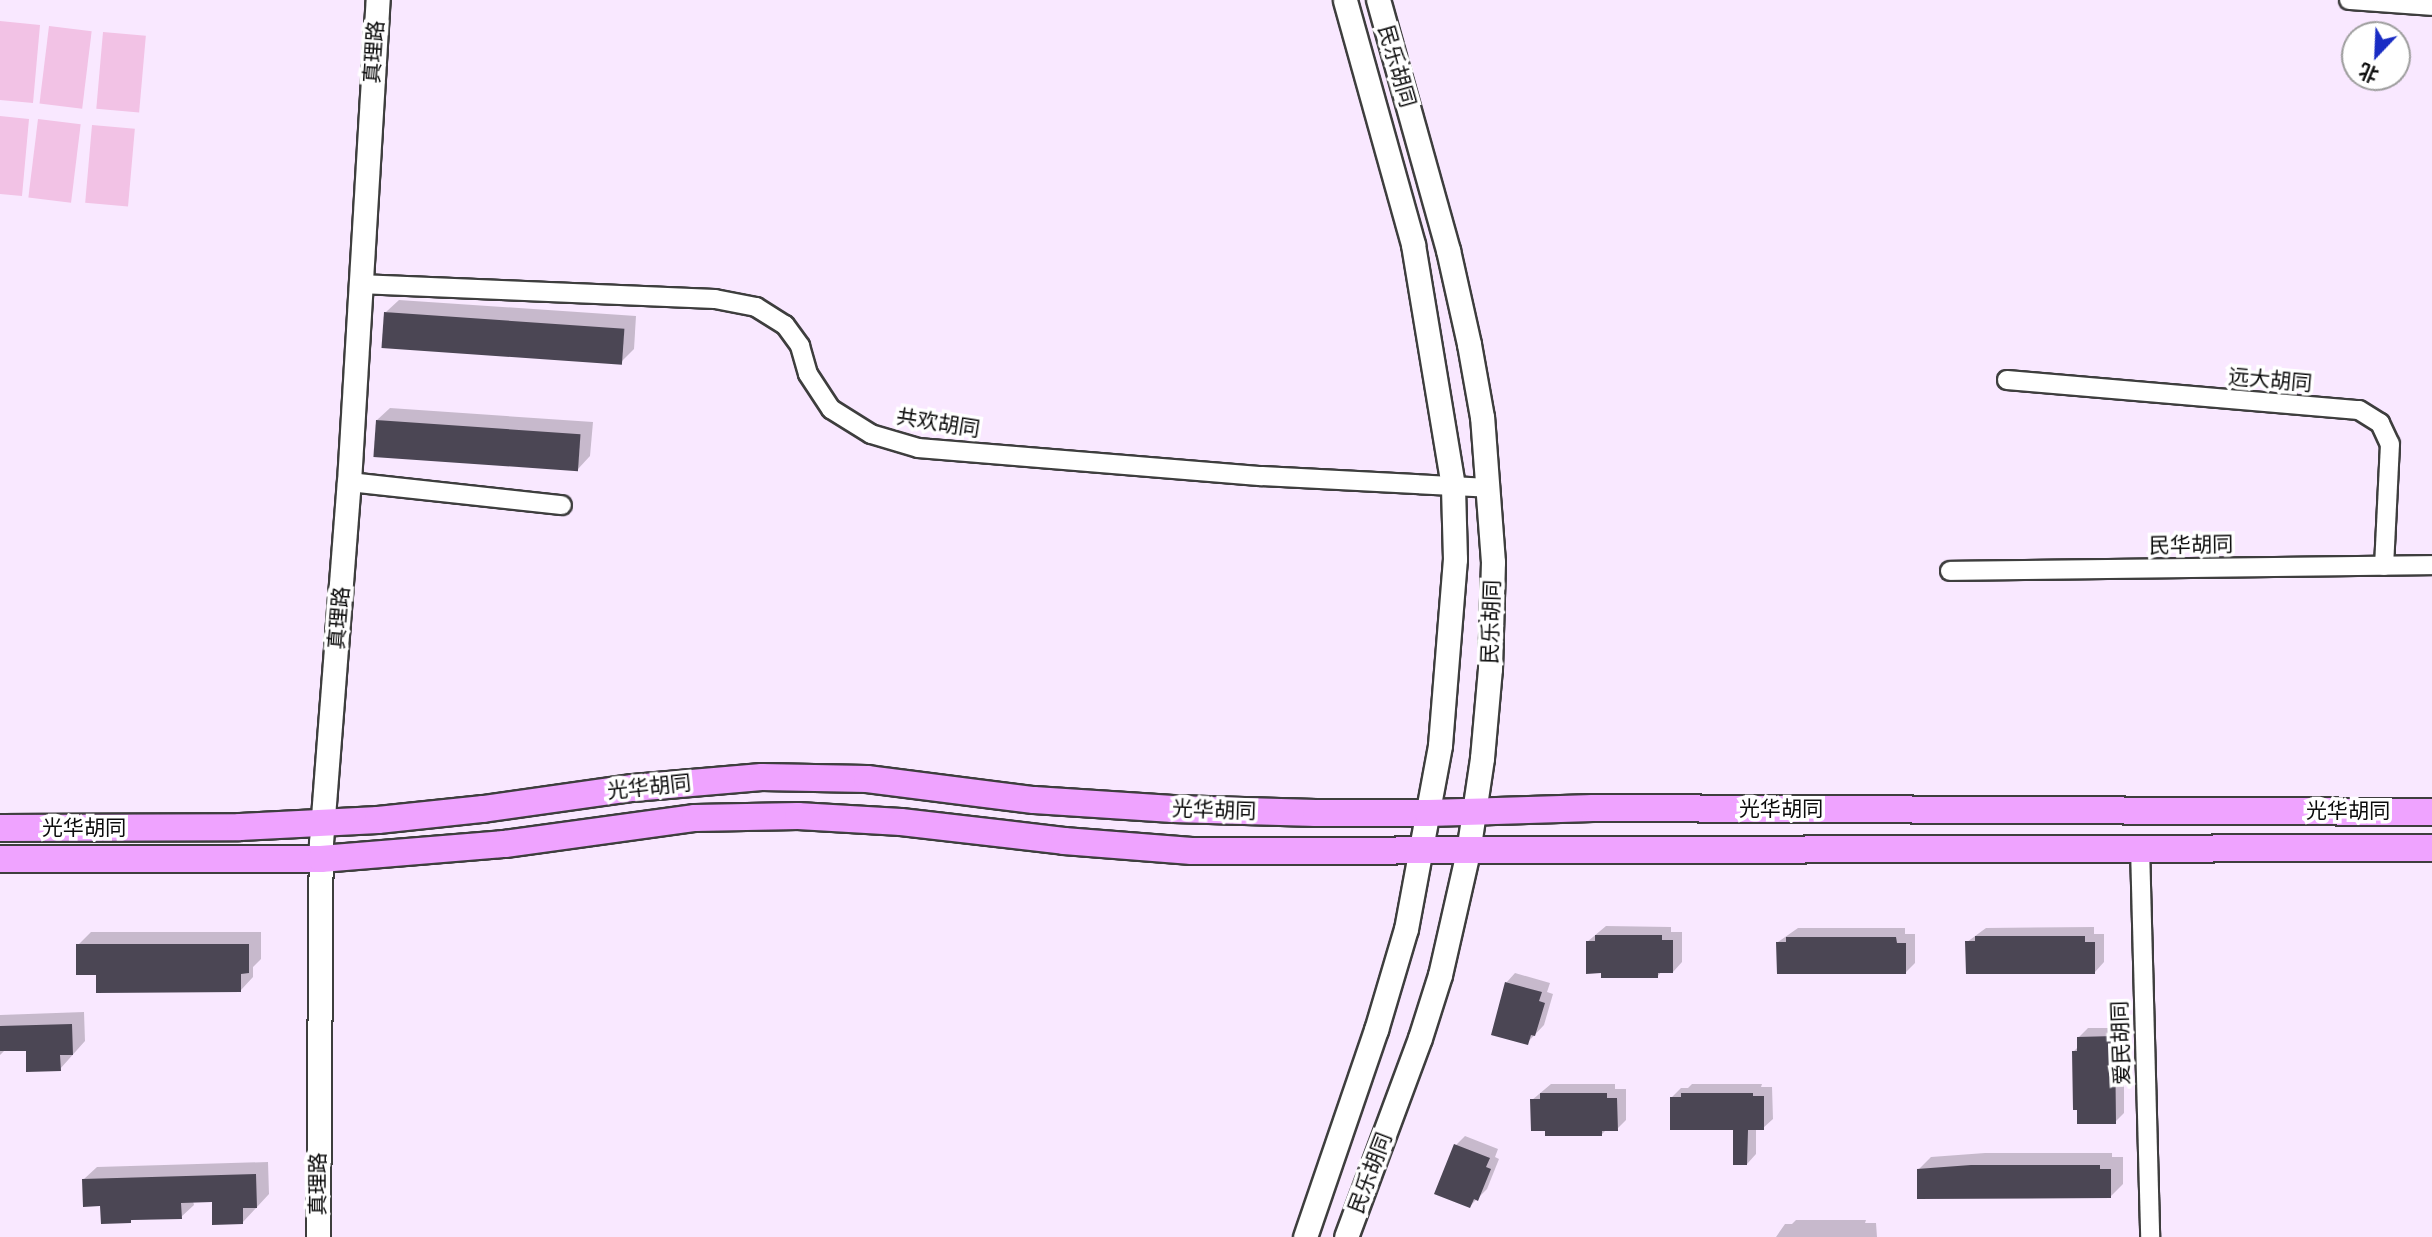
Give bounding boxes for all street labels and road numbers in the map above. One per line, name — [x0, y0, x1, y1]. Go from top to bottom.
street label: 真理路 — [359, 20, 389, 84]
street label: 民乐胡同 — [1373, 22, 1421, 110]
street label: 远大胡同 — [2227, 364, 2313, 396]
street label: 共欢胡同 — [895, 404, 981, 442]
street label: 民华胡同 — [2149, 532, 2233, 558]
street label: 民乐胡同 — [1477, 580, 1505, 664]
street label: 真理路 — [324, 586, 354, 650]
street label: 光华胡同 — [606, 770, 692, 804]
street label: 光华胡同 — [1172, 796, 1256, 824]
street label: 光华胡同 — [1739, 796, 1823, 822]
street label: 光华胡同 — [2306, 798, 2390, 824]
street label: 光华胡同 — [42, 815, 126, 841]
street label: 爱民胡同 — [2107, 1001, 2135, 1085]
street label: 民乐胡同 — [1343, 1129, 1397, 1217]
street label: 真理路 — [305, 1153, 331, 1215]

